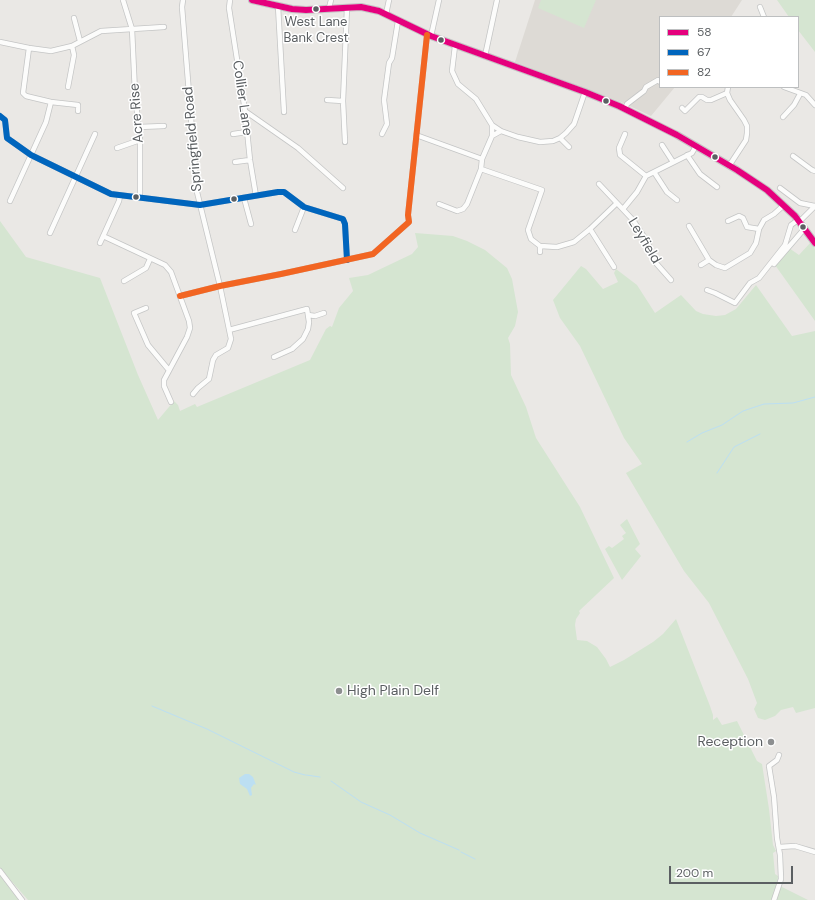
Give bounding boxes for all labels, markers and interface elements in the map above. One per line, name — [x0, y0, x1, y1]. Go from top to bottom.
marker: West Lane Bank Crest — [311, 4, 321, 14]
place label: West Lane Bank Crest — [284, 15, 348, 46]
legend — [659, 16, 799, 88]
text: 58 — [697, 24, 712, 40]
unlabelled marker — [436, 35, 446, 45]
text: 67 — [697, 44, 711, 60]
street label: Collier Lane — [228, 59, 256, 137]
text: 82 — [697, 64, 711, 80]
street label: Acre Rise — [127, 82, 147, 144]
street label: Springfield Road — [180, 86, 206, 192]
unlabelled marker — [601, 96, 611, 106]
unlabelled marker — [710, 152, 720, 162]
unlabelled marker — [131, 192, 141, 202]
unlabelled marker — [229, 194, 239, 204]
street label: Leyfield — [624, 215, 664, 267]
unlabelled marker — [798, 222, 808, 232]
place label: High Plain Delf — [347, 683, 439, 699]
marker: High Plain Delf — [334, 686, 344, 696]
place label: Reception — [698, 734, 763, 750]
marker: Reception — [766, 737, 776, 747]
scale bar — [671, 858, 795, 884]
text: 200 m — [676, 865, 713, 881]

